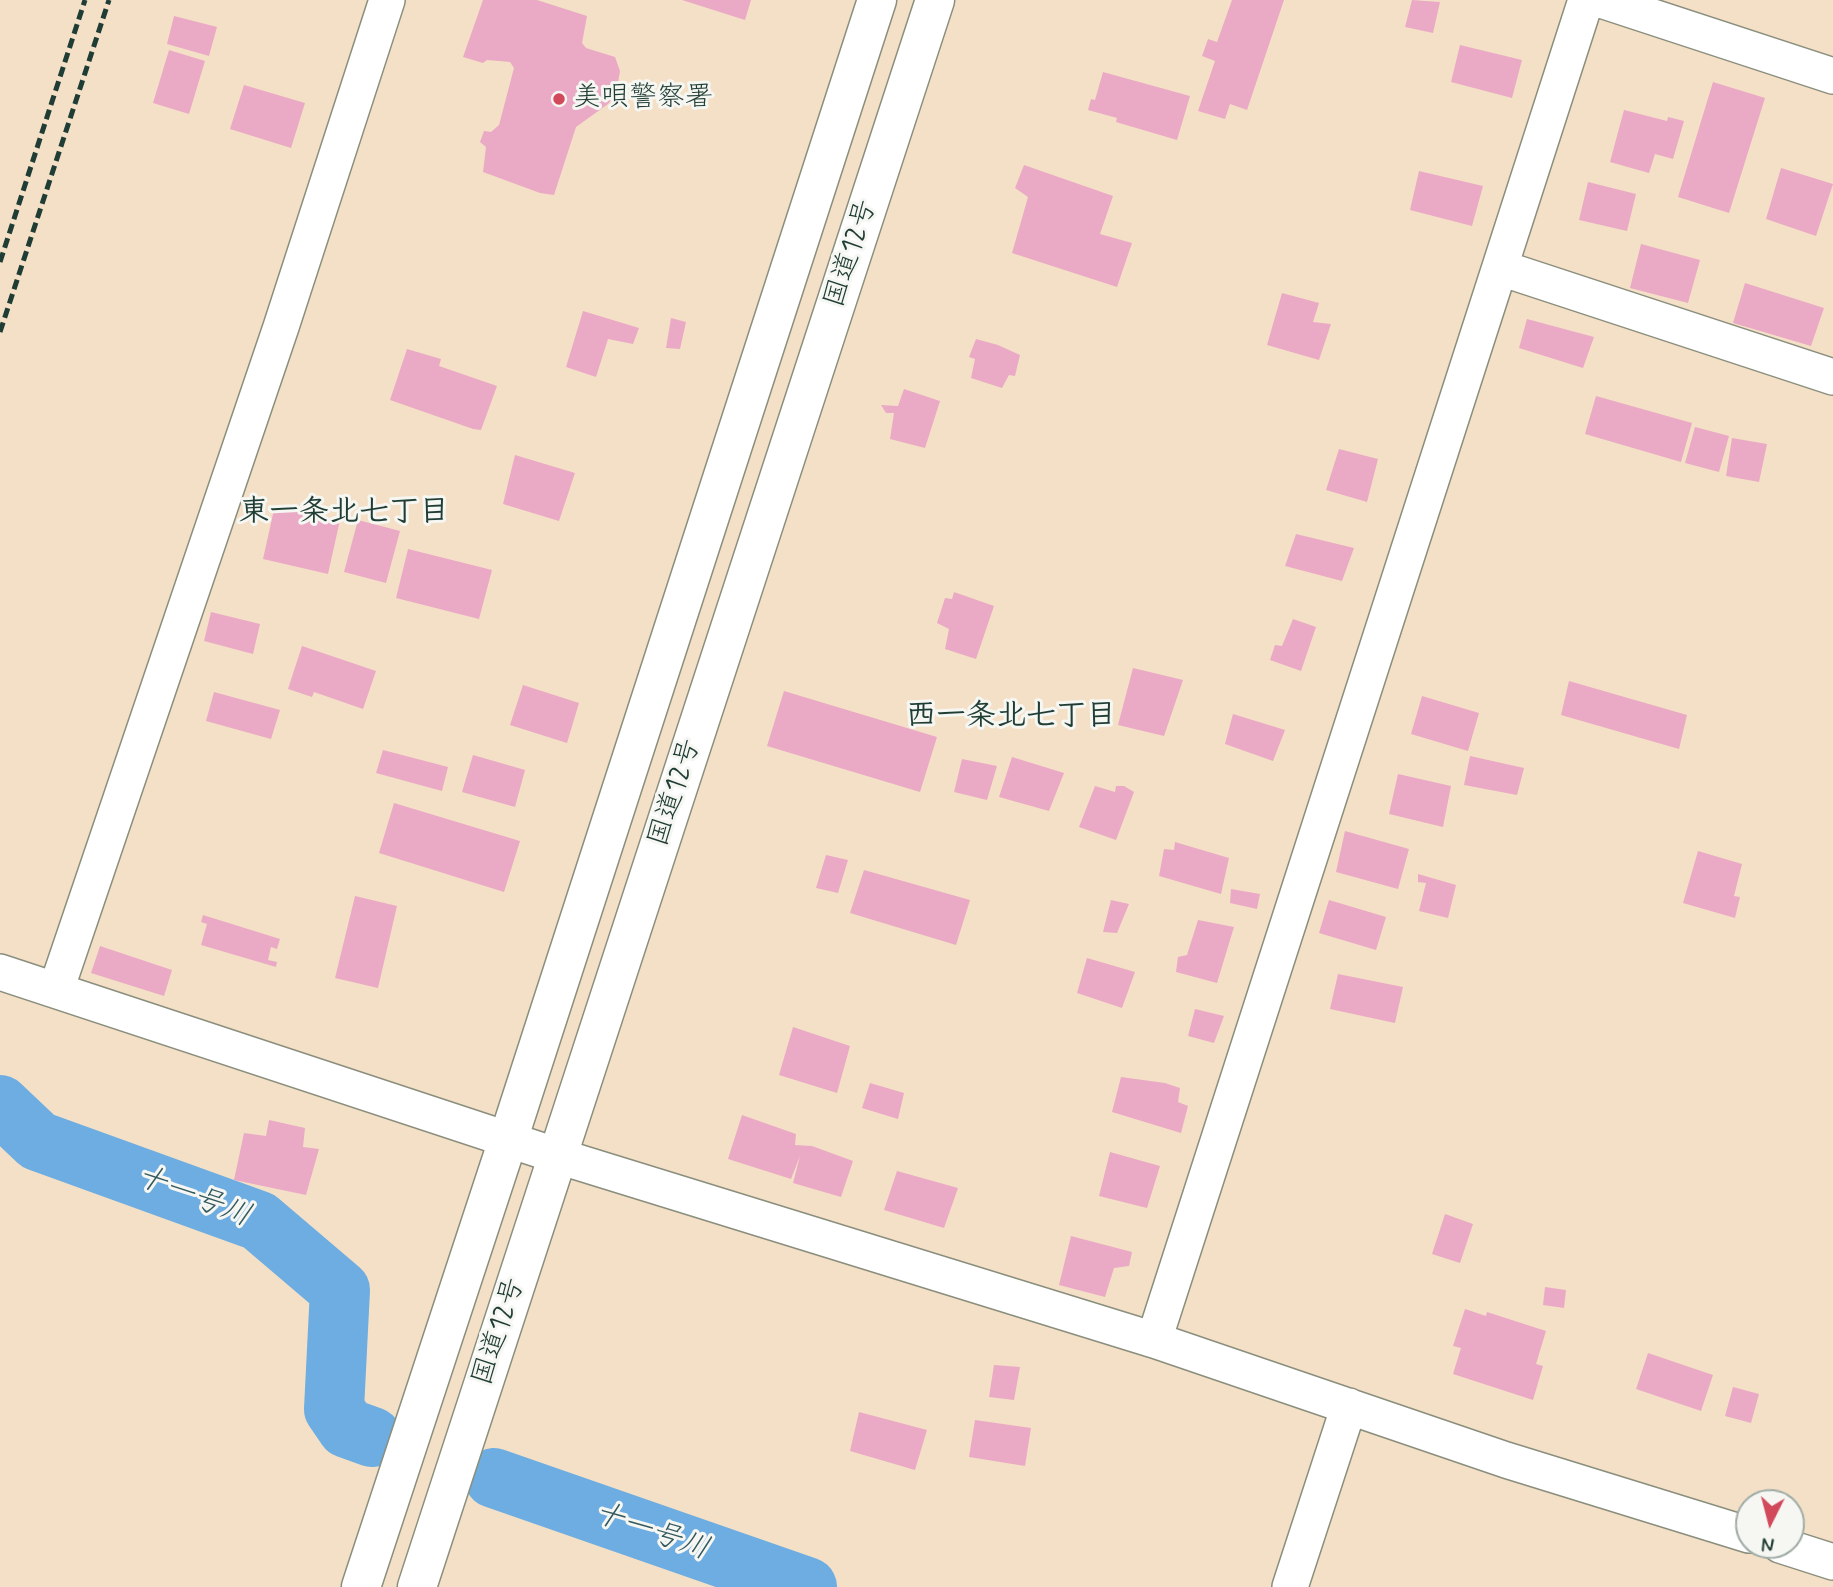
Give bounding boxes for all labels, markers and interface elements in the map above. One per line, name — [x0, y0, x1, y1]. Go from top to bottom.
place label: 美唄警察署 — [573, 82, 713, 116]
marker: 美唄警察署 — [551, 91, 567, 107]
street label: 国道12号 — [819, 196, 885, 312]
district label: 東一条北七丁目 — [239, 496, 449, 532]
district label: 西一条北七丁目 — [906, 700, 1116, 736]
street label: 国道12号 — [643, 735, 709, 851]
water label: 十一号川 — [131, 1160, 255, 1236]
street label: 国道12号 — [467, 1274, 533, 1390]
north arrow — [1735, 1489, 1805, 1559]
water label: 十一号川 — [588, 1496, 714, 1570]
text: N — [1760, 1530, 1776, 1556]

